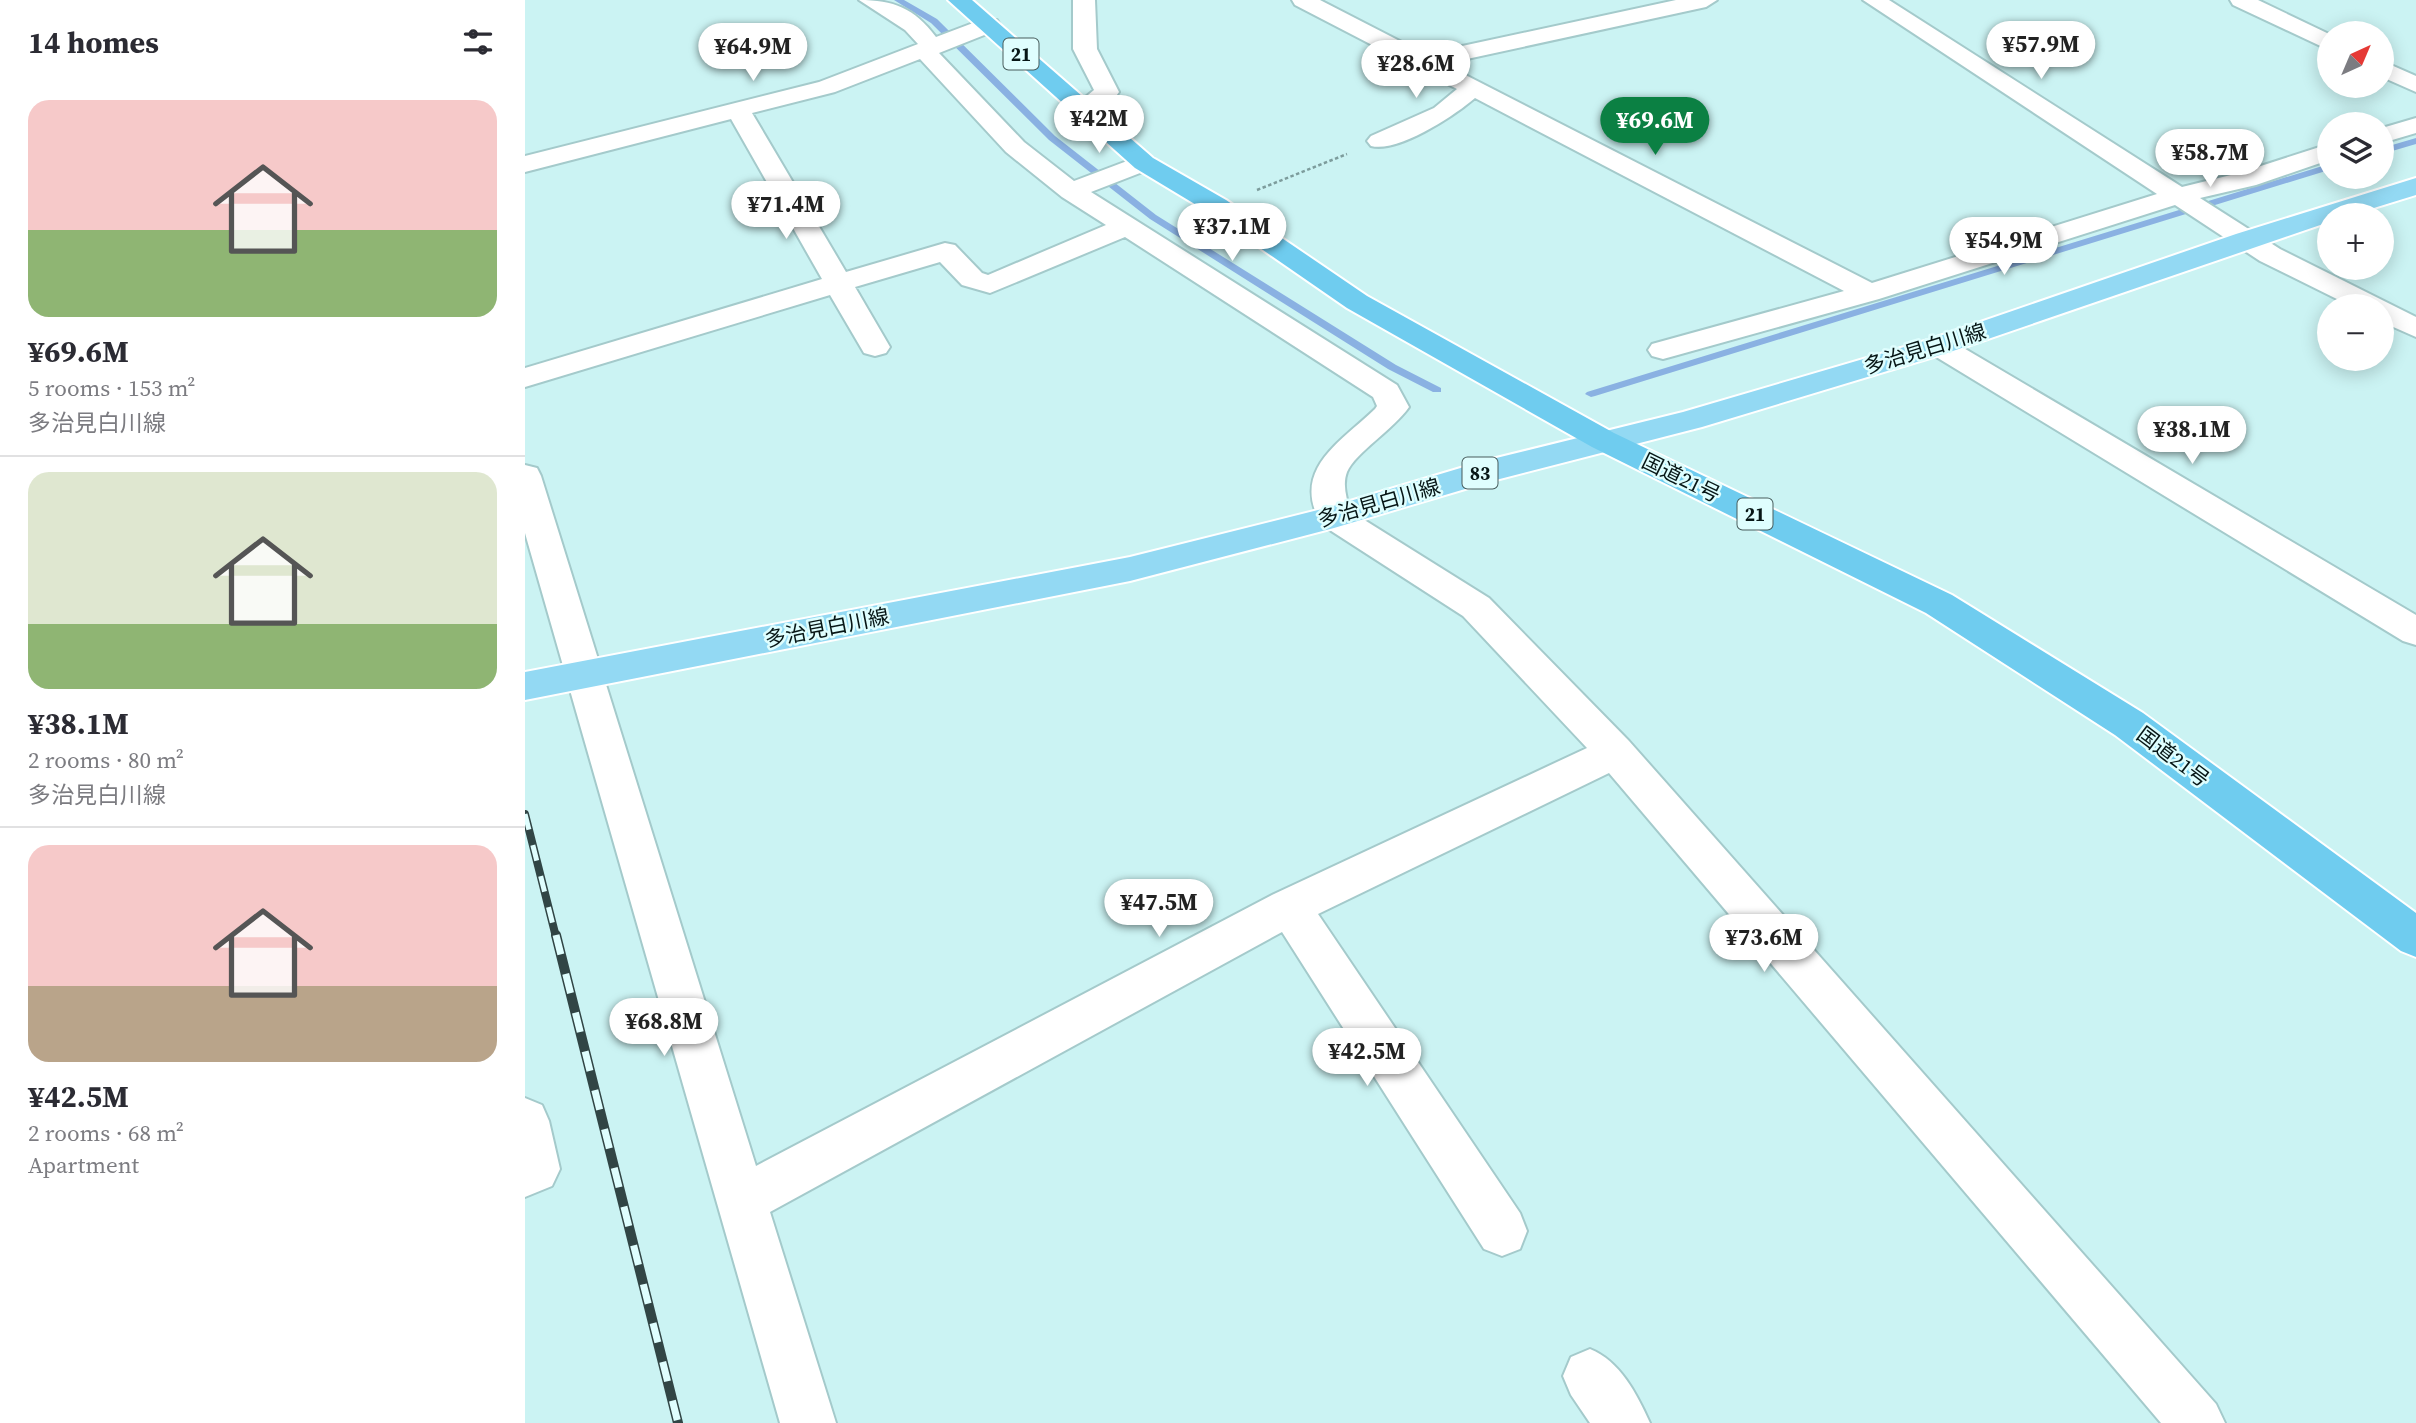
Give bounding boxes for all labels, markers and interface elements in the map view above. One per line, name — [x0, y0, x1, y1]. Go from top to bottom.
north arrow — [2317, 21, 2394, 98]
map controls — [2317, 21, 2394, 371]
text: 14 homes — [28, 22, 159, 63]
pin: ¥57.9M — [1984, 22, 2098, 81]
icon: filters — [459, 23, 497, 61]
pin: ¥64.9M — [696, 24, 810, 83]
text: ¥57.9M — [2002, 28, 2080, 60]
text: ¥64.9M — [714, 30, 792, 62]
road number: 21 — [1003, 38, 1039, 70]
pin: ¥28.6M — [1359, 41, 1473, 100]
text: ¥28.6M — [1377, 47, 1455, 79]
pin: ¥42M — [1058, 96, 1140, 155]
pin: ¥69.6M — [1598, 97, 1712, 157]
text: ¥42M — [1070, 102, 1128, 134]
text: ¥69.6M — [1616, 104, 1694, 136]
button: layers — [2317, 112, 2394, 189]
pin: ¥58.7M — [2153, 130, 2267, 189]
text: ¥58.7M — [2171, 136, 2249, 168]
icon: home — [200, 146, 326, 272]
pin: ¥71.4M — [729, 182, 843, 241]
text: ¥71.4M — [747, 188, 825, 220]
button: + — [2317, 203, 2394, 280]
pin: ¥37.1M — [1175, 204, 1289, 263]
text: ¥37.1M — [1193, 210, 1271, 242]
pin: ¥54.9M — [1947, 218, 2061, 277]
text: ¥54.9M — [1965, 224, 2043, 256]
button: − — [2317, 294, 2394, 371]
street label: 多治見白川線 — [1860, 316, 1989, 381]
text: ¥69.6M — [28, 331, 129, 372]
text: 5 rooms · 153 m² — [28, 372, 195, 404]
pin: ¥38.1M — [2135, 406, 2249, 466]
text: 多治見白川線 — [28, 407, 166, 439]
text: ¥38.1M — [2153, 413, 2231, 445]
street label: 国道21号 — [1637, 446, 1725, 509]
road number: 83 — [1462, 458, 1497, 488]
street label: 多治見白川線 — [1314, 471, 1443, 534]
road number: 21 — [1737, 499, 1773, 530]
icon: home — [200, 518, 326, 644]
street label: 多治見白川線 — [762, 601, 892, 654]
text: ¥38.1M — [28, 703, 129, 744]
street label: 国道21号 — [2131, 720, 2216, 793]
text: 2 rooms · 80 m² — [28, 744, 184, 776]
text: 多治見白川線 — [28, 779, 166, 811]
pin: ¥47.5M — [1102, 880, 1216, 939]
text: ¥47.5M — [1120, 886, 1198, 918]
icon: home — [200, 890, 326, 1016]
pin: ¥73.6M — [1707, 914, 1821, 974]
text: ¥73.6M — [1725, 921, 1803, 953]
pin: ¥68.8M — [607, 998, 721, 1058]
text: ¥68.8M — [625, 1005, 703, 1037]
pin: ¥42.5M — [1310, 1028, 1424, 1088]
text: ¥42.5M — [1328, 1035, 1406, 1067]
text: ¥42.5M — [28, 1076, 129, 1117]
text: 2 rooms · 68 m² — [28, 1117, 184, 1149]
text: Apartment — [28, 1149, 139, 1181]

